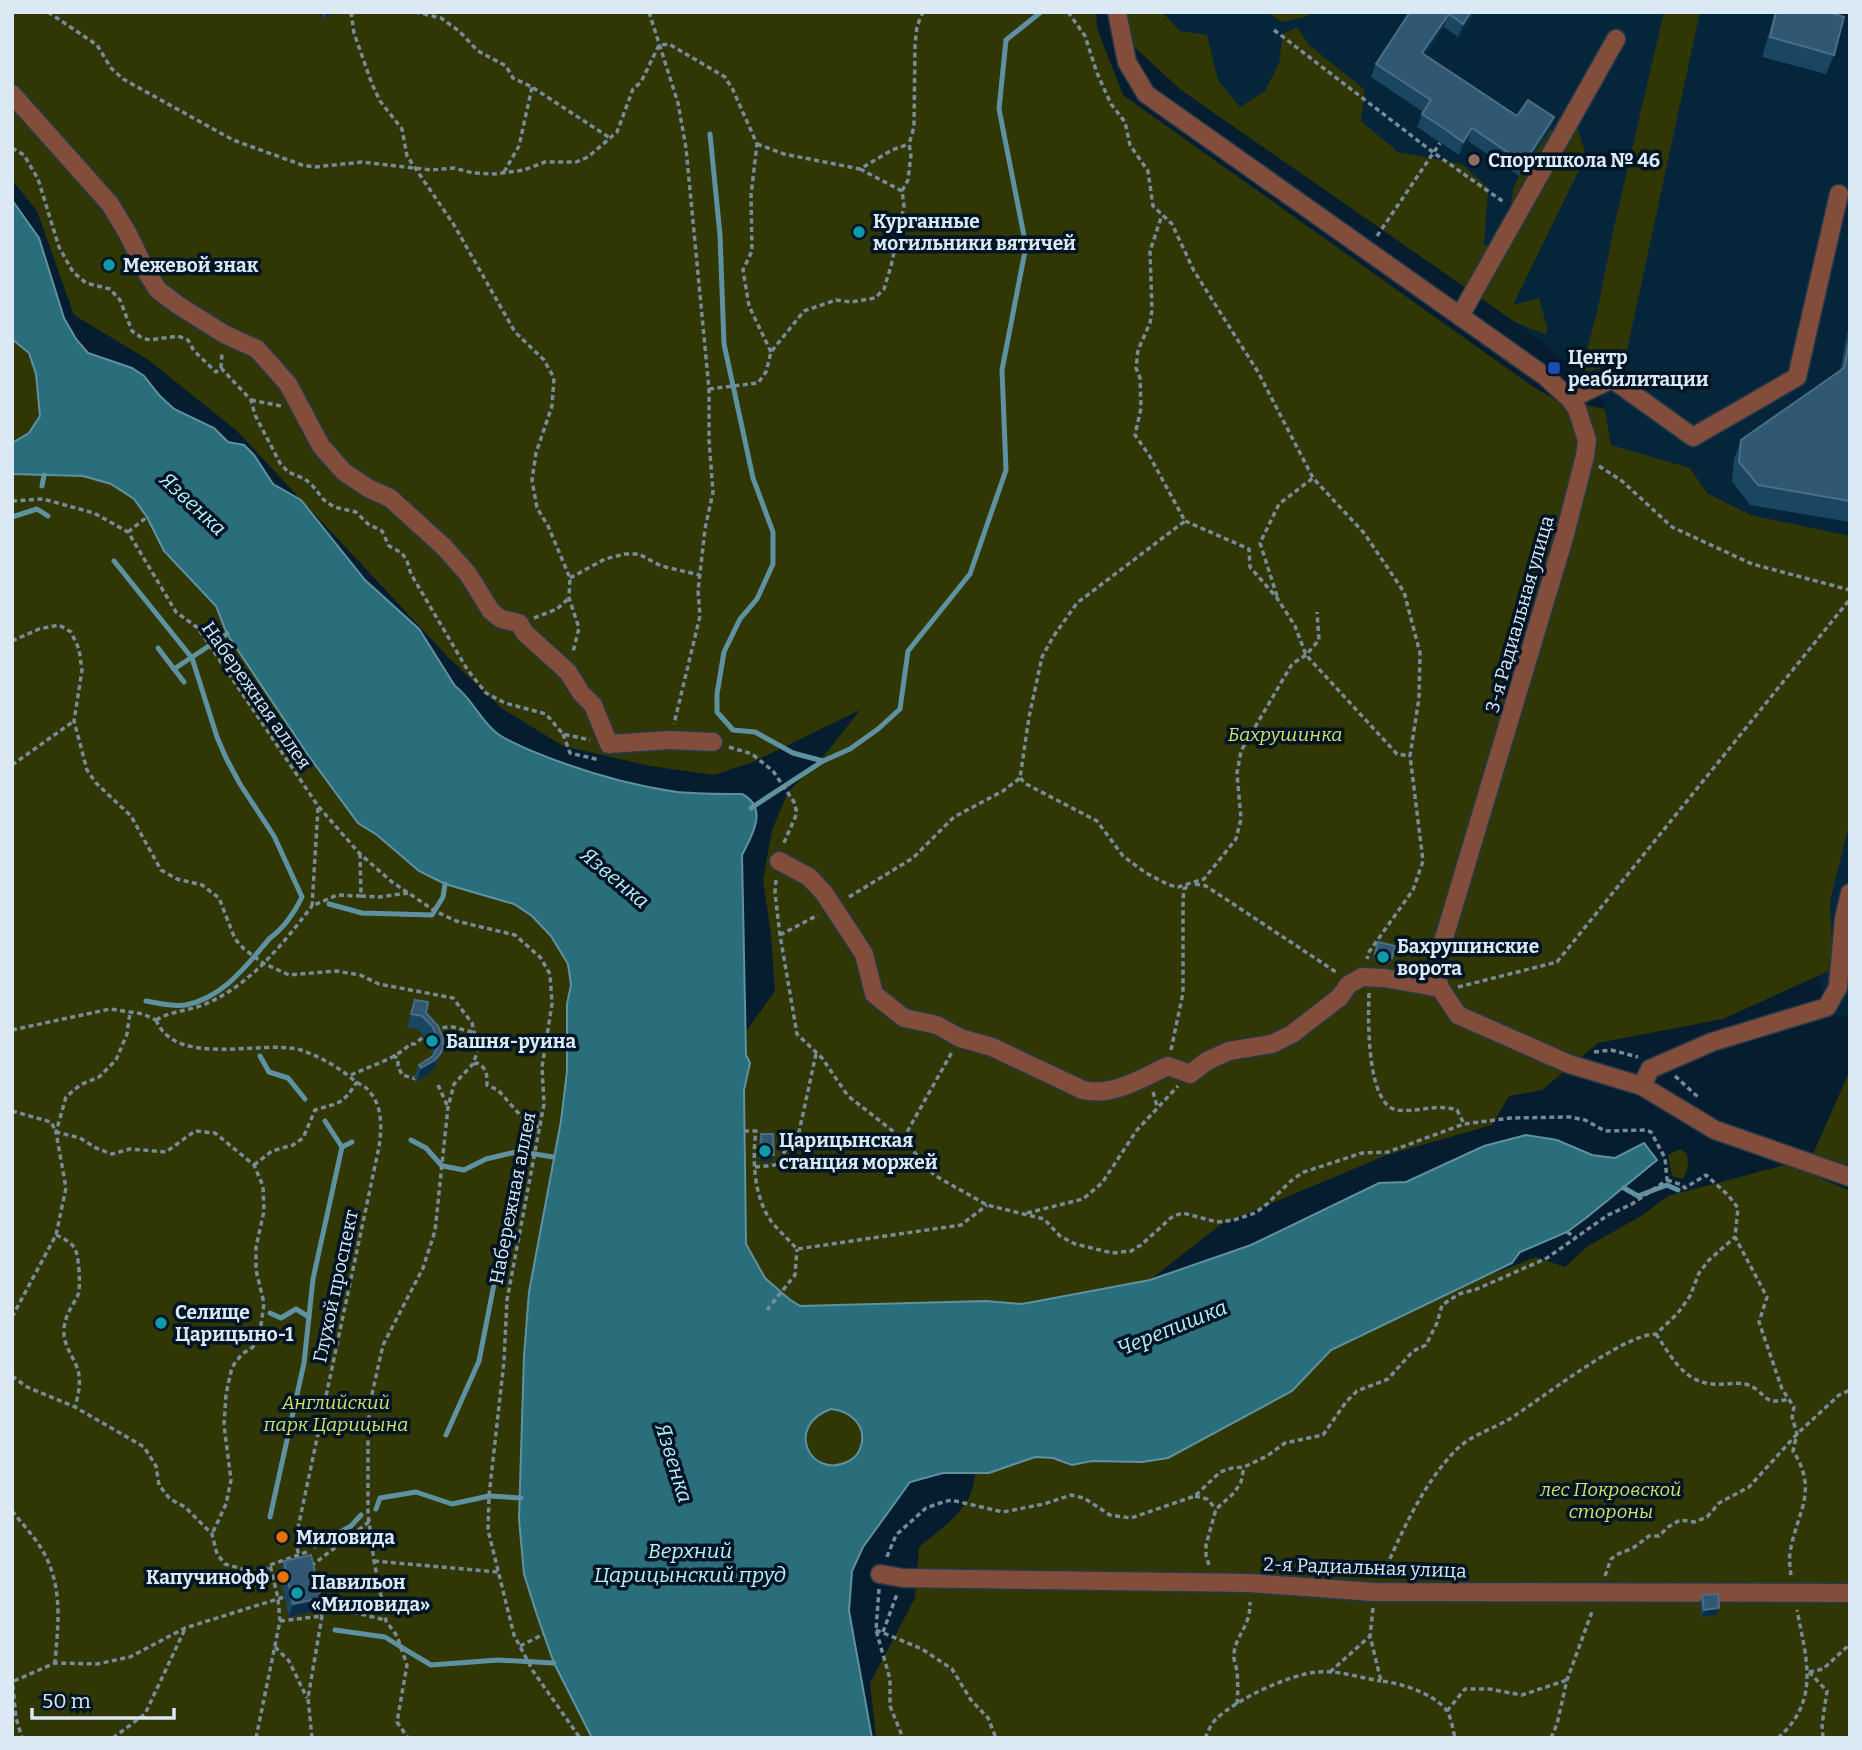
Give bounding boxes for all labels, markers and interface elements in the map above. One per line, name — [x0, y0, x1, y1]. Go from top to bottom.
place label: Спортшкола № 46 — [1488, 149, 1660, 172]
marker: Спортшкола № 46 — [1466, 152, 1482, 168]
place label: Курганные могильники вятичей — [873, 210, 1076, 255]
marker: Курганные могильники вятичей — [851, 224, 867, 240]
place label: Межевой знак — [123, 254, 259, 277]
marker: Межевой знак — [101, 257, 117, 273]
place label: Центр реабилитации — [1568, 346, 1709, 391]
marker: Центр реабилитации — [1546, 360, 1562, 376]
water label: Язвенка — [154, 466, 232, 541]
street label: 3-я Радиальная улица — [1480, 512, 1559, 715]
street label: Набережная аллея — [197, 617, 316, 774]
park label: Бахрушинка — [1228, 723, 1342, 746]
water label: Язвенка — [575, 841, 655, 914]
place label: Бахрушинские ворота — [1397, 935, 1539, 980]
marker: Бахрушинские ворота — [1375, 949, 1391, 965]
place label: Башня-руина — [446, 1030, 577, 1053]
marker: Башня-руина — [424, 1033, 440, 1049]
street label: Набережная аллея — [485, 1110, 540, 1286]
place label: Царицынская станция моржей — [779, 1129, 938, 1174]
marker: Царицынская станция моржей — [757, 1143, 773, 1159]
street label: Глухой проспект — [308, 1208, 363, 1364]
water label: Черепишка — [1113, 1294, 1231, 1362]
place label: Селище Царицыно-1 — [175, 1301, 294, 1346]
marker: Селище Царицыно-1 — [153, 1315, 169, 1331]
park label: Английский парк Царицына — [263, 1391, 408, 1436]
water label: Язвенка — [649, 1419, 698, 1506]
park label: лес Покровской стороны — [1540, 1478, 1681, 1523]
place label: Миловида — [296, 1526, 395, 1549]
marker: Миловида — [274, 1529, 290, 1545]
water label: Верхний Царицынский пруд — [594, 1538, 786, 1588]
street label: 2-я Радиальная улица — [1263, 1552, 1468, 1583]
place label: Капучинофф — [146, 1566, 269, 1589]
marker: Капучинофф — [275, 1569, 291, 1585]
place label: Павильон «Миловида» — [311, 1571, 430, 1616]
marker: Павильон «Миловида» — [289, 1585, 305, 1601]
scale bar — [32, 1676, 173, 1720]
text: 50 m — [42, 1688, 91, 1714]

